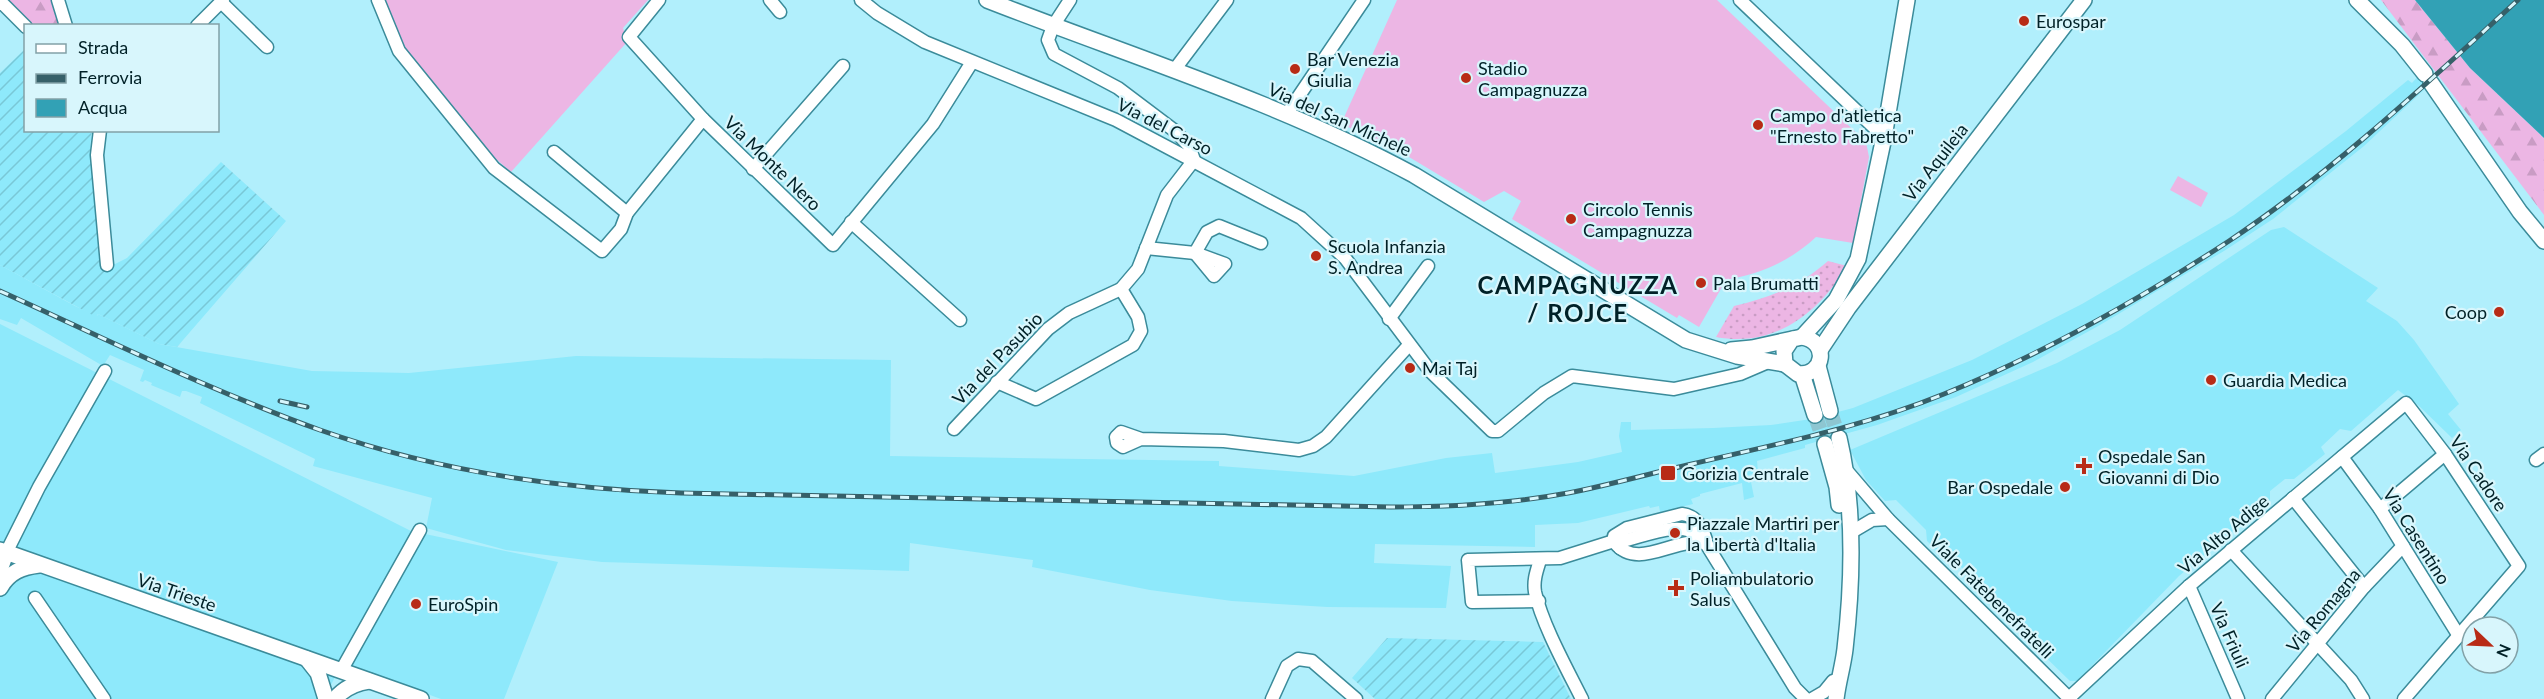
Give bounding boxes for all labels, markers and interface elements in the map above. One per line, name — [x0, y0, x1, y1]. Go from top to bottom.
place label: Eurospar — [2036, 10, 2106, 32]
marker: Eurospar — [2017, 14, 2031, 28]
legend — [24, 24, 219, 132]
text: Strada — [78, 36, 128, 58]
place label: Bar Venezia Giulia — [1307, 48, 1399, 91]
place label: Stadio Campagnuzza — [1478, 57, 1587, 100]
marker: Bar Venezia Giulia — [1288, 62, 1302, 76]
text: Ferrovia — [78, 66, 142, 88]
marker: Stadio Campagnuzza — [1459, 71, 1473, 85]
street label: Via del San Michele — [1265, 78, 1415, 160]
street label: Via del Carso — [1114, 93, 1216, 159]
text: Acqua — [78, 96, 127, 118]
place label: Campo d'atletica "Ernesto Fabretto" — [1770, 104, 1914, 147]
street label: Via Monte Nero — [720, 111, 826, 215]
marker: Campo d'atletica "Ernesto Fabretto" — [1751, 118, 1765, 132]
street label: Via Aquileia — [1898, 119, 1972, 205]
place label: Circolo Tennis Campagnuzza — [1583, 198, 1693, 241]
marker: Circolo Tennis Campagnuzza — [1564, 212, 1578, 226]
place label: Scuola Infanzia S. Andrea — [1328, 235, 1446, 278]
marker: Scuola Infanzia S. Andrea — [1309, 249, 1323, 263]
district label: CAMPAGNUZZA / ROJCE — [1478, 270, 1679, 327]
place label: Pala Brumatti — [1713, 272, 1819, 294]
marker: Pala Brumatti — [1694, 276, 1708, 290]
place label: Coop — [2445, 301, 2487, 323]
marker: Coop — [2492, 305, 2506, 319]
street label: Via del Pasubio — [947, 307, 1047, 409]
place label: Mai Taj — [1422, 357, 1478, 379]
marker: Mai Taj — [1403, 361, 1417, 375]
place label: Guardia Medica — [2223, 369, 2347, 391]
marker: Guardia Medica — [2204, 373, 2218, 387]
street label: Via Cadore — [2446, 431, 2512, 515]
place label: Ospedale San Giovanni di Dio — [2098, 445, 2219, 488]
marker: Ospedale San Giovanni di Dio — [2075, 457, 2093, 475]
place label: Gorizia Centrale — [1682, 462, 1809, 484]
marker: Gorizia Centrale — [1659, 464, 1677, 482]
place label: Bar Ospedale — [1947, 476, 2053, 498]
marker: Bar Ospedale — [2058, 480, 2072, 494]
street label: Via Casentino — [2379, 484, 2455, 588]
street label: Via Alto Adige — [2173, 490, 2273, 578]
place label: Piazzale Martiri per la Libertà d'Italia — [1687, 512, 1840, 555]
marker: Piazzale Martiri per la Libertà d'Italia — [1668, 526, 1682, 540]
street label: Viale Fatebenefratelli — [1925, 529, 2059, 663]
street label: Via Romagna — [2281, 563, 2365, 657]
place label: Poliambulatorio Salus — [1690, 567, 1814, 610]
street label: Via Trieste — [135, 568, 219, 616]
marker: Poliambulatorio Salus — [1667, 579, 1685, 597]
place label: EuroSpin — [428, 593, 498, 615]
marker: EuroSpin — [409, 597, 423, 611]
street label: Via Friuli — [2206, 599, 2254, 671]
north arrow — [2460, 615, 2520, 675]
text: N — [2493, 642, 2515, 660]

